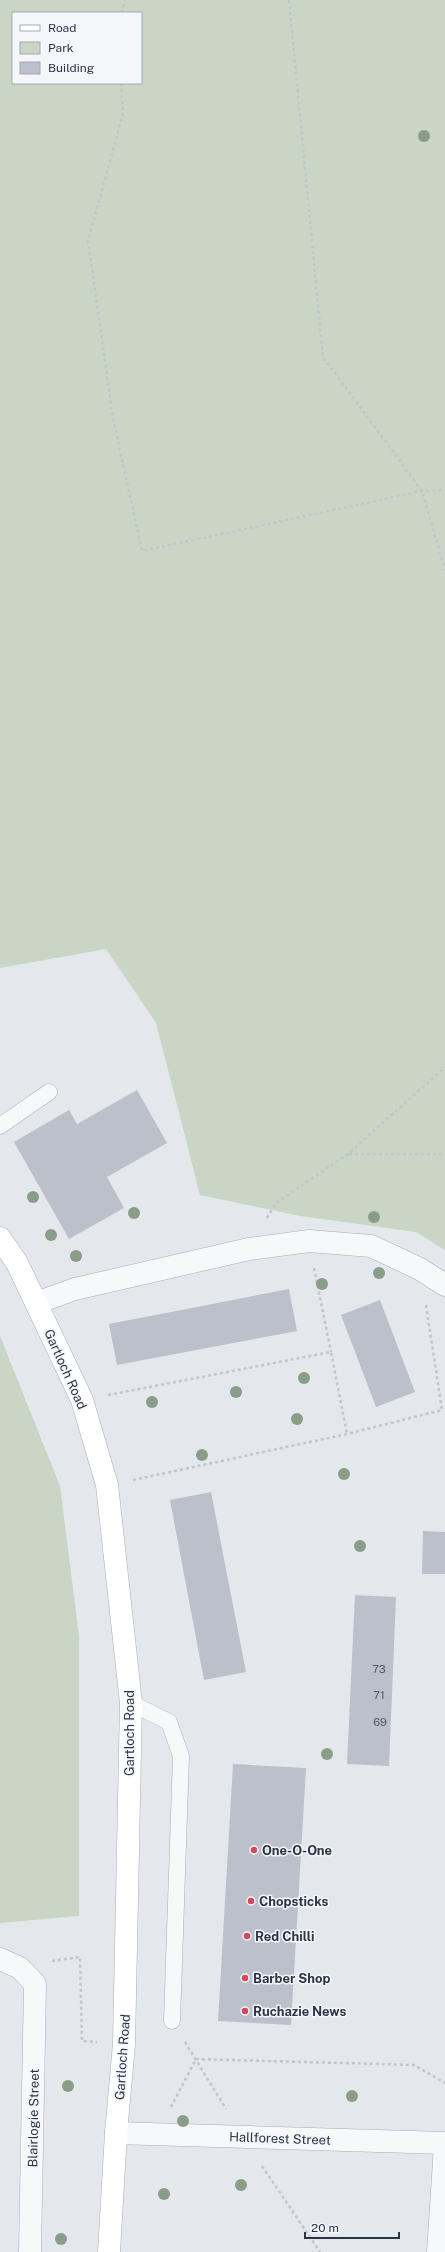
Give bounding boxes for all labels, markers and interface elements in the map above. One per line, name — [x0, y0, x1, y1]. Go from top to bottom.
legend — [12, 12, 142, 84]
text: Road — [48, 21, 76, 35]
text: Park — [48, 41, 74, 55]
text: Building — [48, 61, 94, 75]
street label: Gartloch Road — [41, 1327, 90, 1412]
house number: 73 — [372, 1663, 386, 1675]
house number: 71 — [373, 1689, 385, 1701]
street label: Gartloch Road — [122, 1690, 137, 1776]
house number: 69 — [373, 1716, 387, 1728]
place label: One-O-One — [262, 1843, 332, 1858]
marker: One-O-One — [249, 1845, 259, 1855]
place label: Chopsticks — [259, 1894, 328, 1909]
marker: Chopsticks — [246, 1896, 256, 1906]
place label: Red Chilli — [255, 1929, 314, 1944]
marker: Red Chilli — [242, 1931, 252, 1941]
place label: Barber Shop — [253, 1971, 330, 1986]
marker: Barber Shop — [240, 1973, 250, 1983]
place label: Ruchazie News — [253, 2004, 346, 2019]
marker: Ruchazie News — [240, 2006, 250, 2016]
street label: Gartloch Road — [112, 2014, 133, 2100]
street label: Blairlogie Street — [25, 2068, 42, 2168]
street label: Hallforest Street — [229, 2129, 331, 2148]
scale bar — [305, 2214, 399, 2240]
text: 20 m — [311, 2221, 339, 2235]

